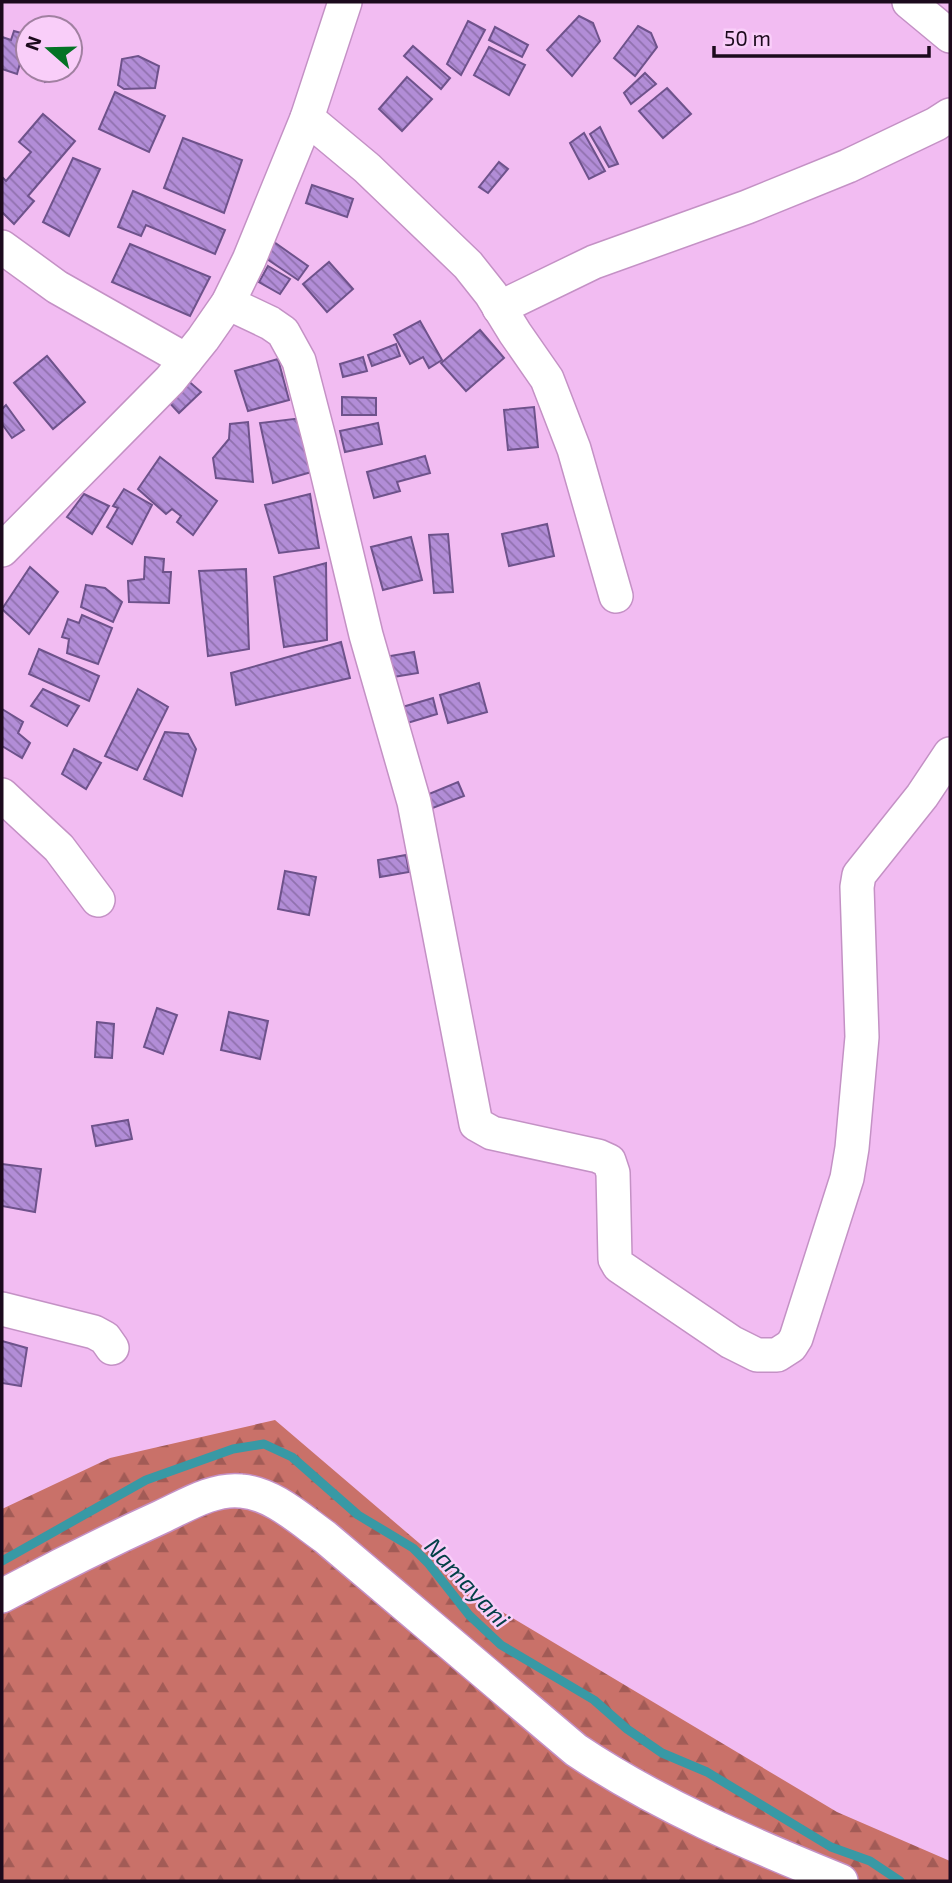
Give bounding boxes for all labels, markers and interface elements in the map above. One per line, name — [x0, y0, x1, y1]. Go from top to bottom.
north arrow — [14, 14, 84, 84]
scale bar — [714, 14, 929, 58]
text: 50 m — [724, 25, 771, 50]
text: N — [19, 33, 46, 53]
water label: Namayani — [419, 1531, 517, 1633]

